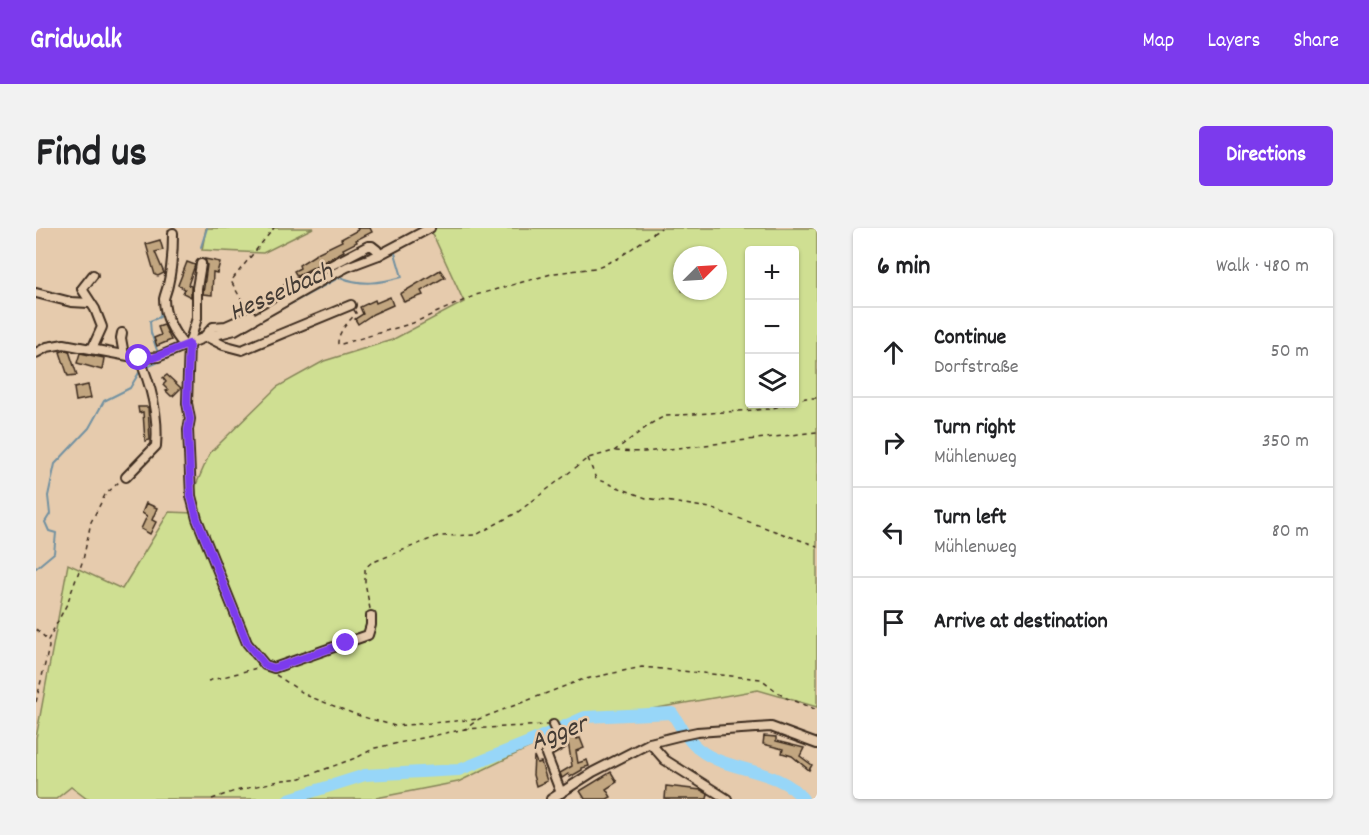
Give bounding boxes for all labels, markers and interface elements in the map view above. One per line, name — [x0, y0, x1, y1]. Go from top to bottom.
text: Gridwalk — [30, 22, 122, 62]
text: Map — [1143, 27, 1174, 57]
text: Layers — [1207, 27, 1260, 57]
text: Share — [1293, 27, 1339, 57]
text: Find us — [36, 126, 147, 186]
button: Directions — [1199, 126, 1333, 186]
north arrow — [673, 246, 727, 300]
map controls — [745, 246, 799, 408]
button: + — [745, 246, 799, 300]
text: 6 min — [877, 249, 930, 286]
water label: Hesselbach — [224, 253, 340, 332]
text: Walk · 480 m — [1216, 253, 1309, 281]
button: − — [745, 300, 799, 354]
text: Continue — [934, 323, 1006, 354]
icon: ahead — [877, 336, 910, 369]
text: 50 m — [1271, 338, 1309, 366]
route start — [125, 344, 151, 370]
button: layers — [745, 354, 799, 408]
text: Dorfstraße — [934, 354, 1019, 382]
text: Turn right — [934, 413, 1016, 444]
icon: right — [877, 426, 910, 459]
text: 350 m — [1262, 428, 1309, 456]
text: Mühlenweg — [934, 444, 1017, 472]
text: Turn left — [934, 503, 1006, 534]
icon: left — [877, 516, 910, 549]
text: 80 m — [1272, 518, 1309, 546]
text: Mühlenweg — [934, 534, 1017, 562]
icon: arrive — [877, 606, 910, 639]
text: Arrive at destination — [934, 607, 1108, 638]
route end — [332, 629, 358, 655]
water label: Agger — [526, 706, 596, 762]

